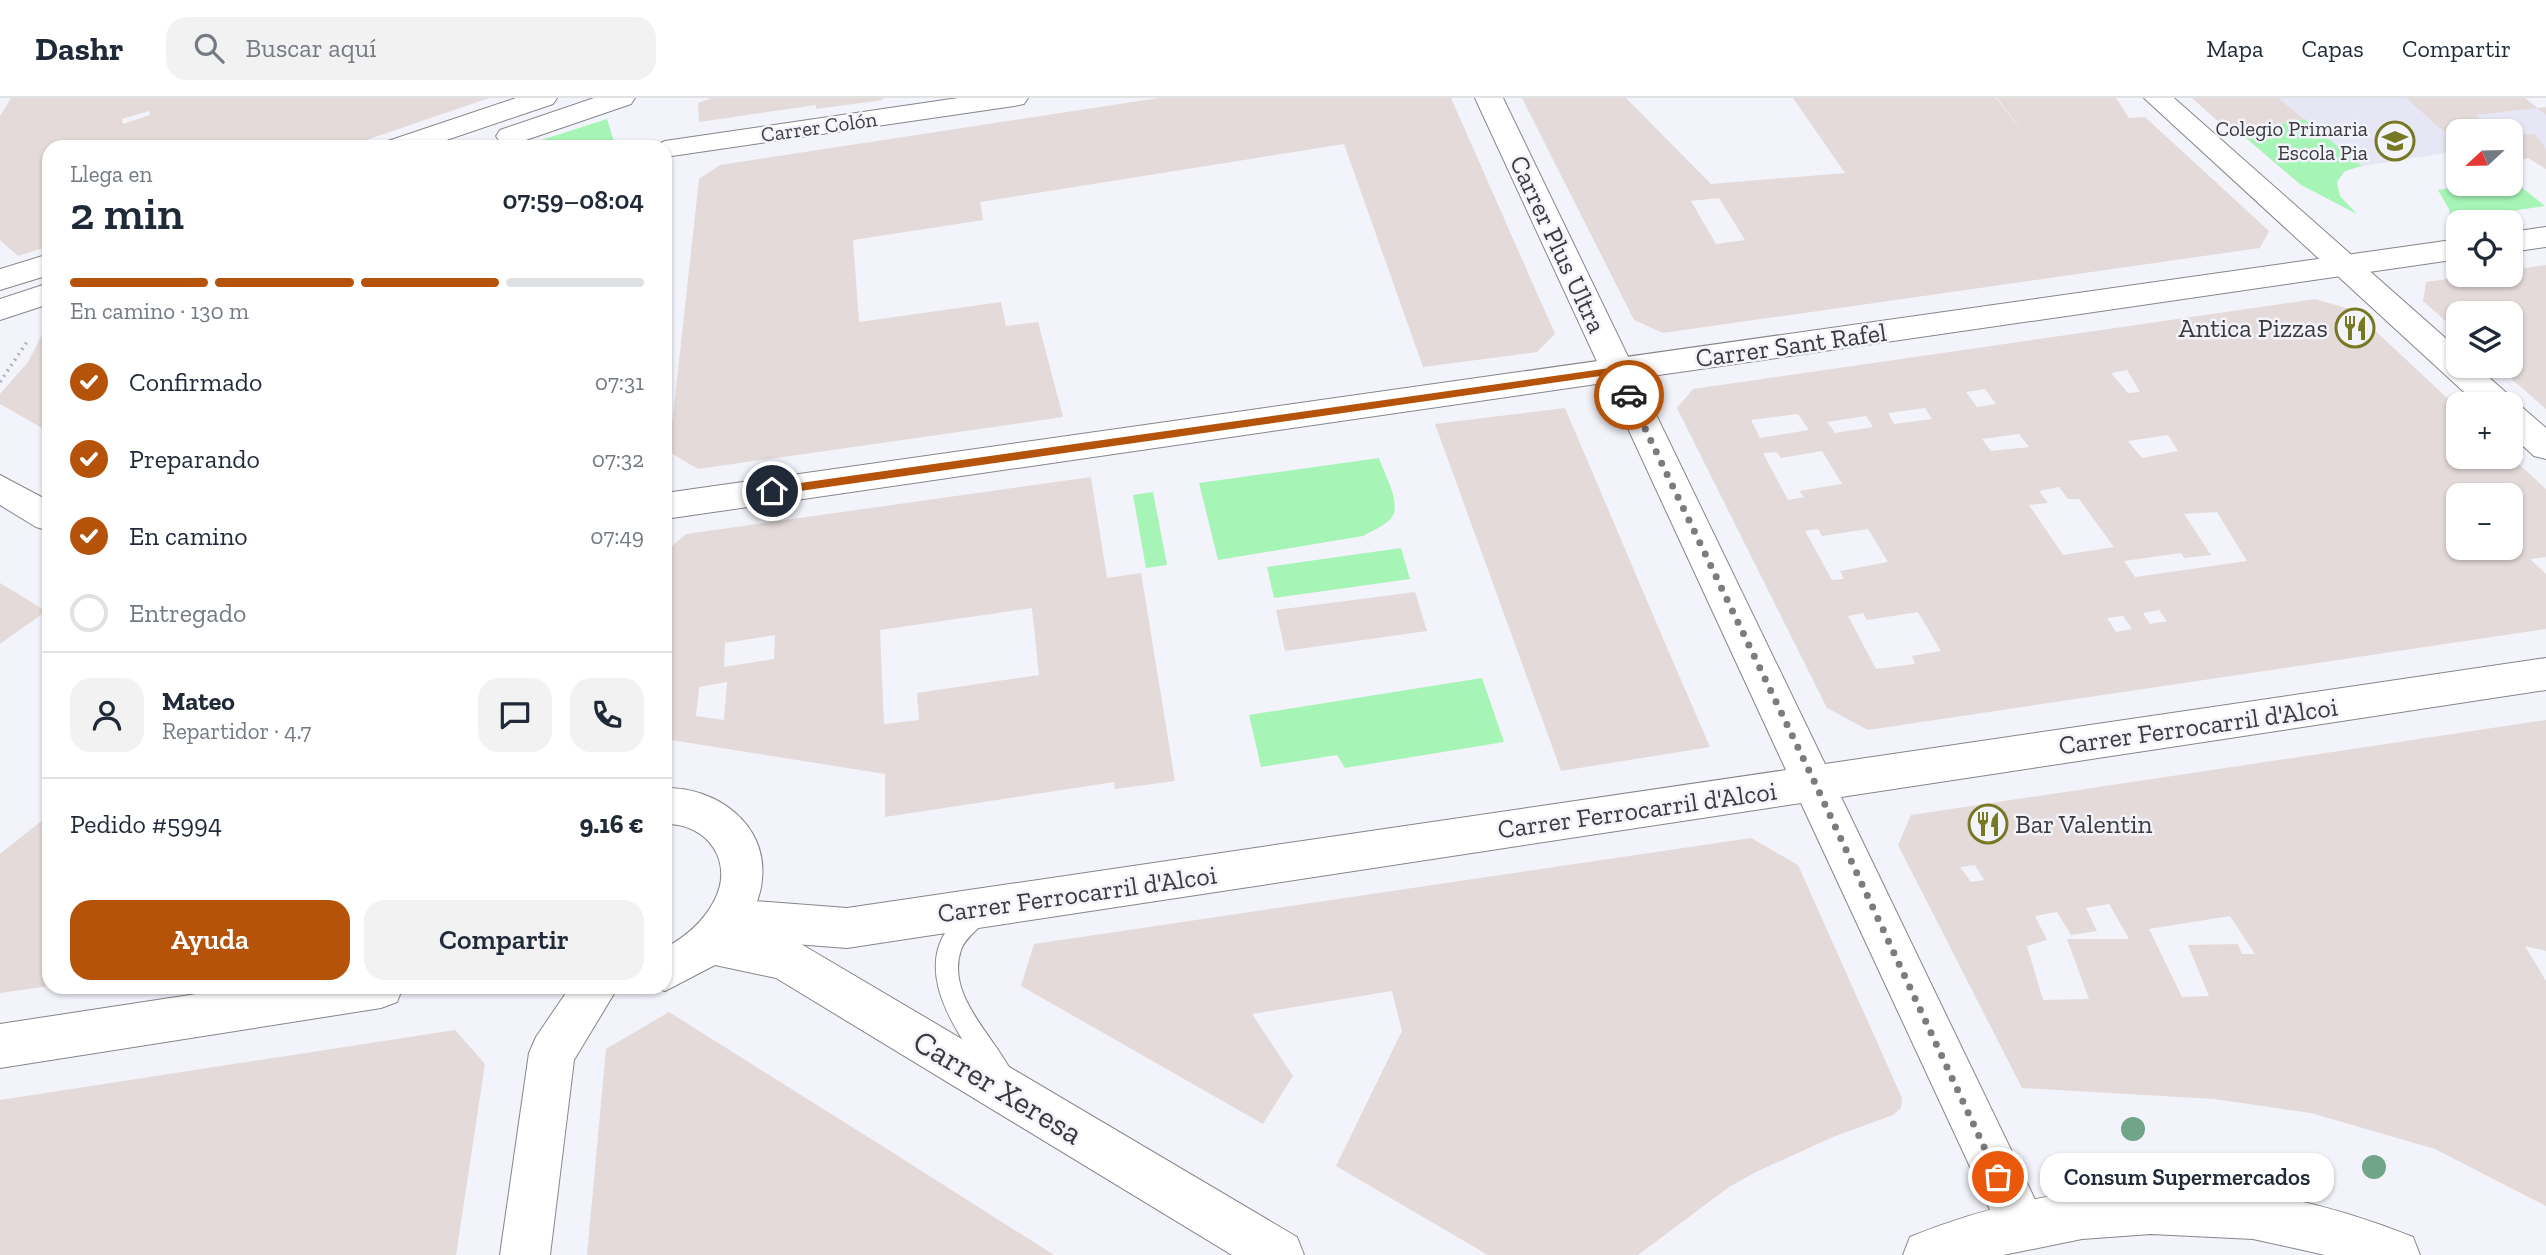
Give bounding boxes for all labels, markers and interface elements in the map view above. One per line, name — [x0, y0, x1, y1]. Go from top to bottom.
search box — [166, 17, 656, 80]
text: Dashr — [35, 29, 124, 68]
icon: search — [190, 29, 228, 67]
text: Buscar aquí — [246, 32, 377, 64]
text: Mapa — [2206, 34, 2263, 63]
text: Capas — [2301, 34, 2364, 63]
text: Compartir — [2402, 34, 2511, 63]
street label: Carrer Colón — [759, 106, 879, 147]
place label: Colegio Primaria Escola Pia — [2215, 116, 2368, 165]
north arrow — [2446, 119, 2524, 196]
map controls — [2446, 119, 2523, 560]
school or university icon: Colegio Primaria Escola Pia — [2374, 120, 2416, 162]
street label: Carrer Plus Ultra — [1503, 150, 1613, 338]
text: Llega en — [70, 160, 152, 188]
text: 07:59–08:04 — [502, 184, 644, 216]
text: 2 min — [70, 186, 184, 241]
button: locate — [2446, 210, 2523, 287]
text: En camino · 130 m — [70, 297, 249, 325]
button: layers — [2446, 301, 2523, 378]
restaurant icon: Antica Pizzas — [2334, 307, 2376, 349]
place label: Antica Pizzas — [2179, 312, 2328, 344]
street label: Carrer Sant Rafel — [1693, 316, 1889, 374]
courier — [1594, 360, 1664, 430]
icon: check — [70, 363, 108, 401]
text: Confirmado — [129, 366, 262, 398]
text: 07:31 — [595, 368, 644, 396]
icon: car — [1610, 376, 1648, 414]
button: + — [2446, 392, 2523, 469]
icon: check — [70, 440, 108, 478]
text: Preparando — [129, 443, 260, 475]
text: 07:32 — [592, 445, 644, 473]
pin — [742, 461, 802, 521]
icon: home — [753, 472, 791, 510]
button: − — [2446, 483, 2523, 560]
icon: check — [70, 517, 108, 555]
text: En camino — [129, 520, 248, 552]
text: 07:49 — [590, 522, 644, 550]
text: Entregado — [129, 597, 246, 629]
button: person — [70, 678, 144, 752]
button: chat — [478, 678, 552, 752]
button: phone — [570, 678, 644, 752]
text: Mateo — [162, 685, 235, 717]
street label: Carrer Ferrocarril d'Alcoi — [2056, 691, 2340, 761]
text: Repartidor · 4.7 — [162, 717, 311, 745]
street label: Carrer Ferrocarril d'Alcoi — [1495, 775, 1779, 845]
restaurant icon: Bar Valentin — [1967, 803, 2009, 845]
text: Pedido #5994 — [70, 808, 222, 840]
text: 9.16 € — [579, 808, 644, 840]
place label: Bar Valentin — [2015, 808, 2153, 840]
street label: Carrer Ferrocarril d'Alcoi — [935, 859, 1219, 929]
button: Ayuda — [70, 900, 350, 980]
button: Compartir — [364, 900, 644, 980]
street label: Carrer Xeresa — [907, 1022, 1089, 1152]
pin — [1968, 1147, 2028, 1207]
callout: Consum Supermercados — [2040, 1152, 2334, 1202]
icon: bag — [1979, 1158, 2017, 1196]
text: Consum Supermercados — [2064, 1163, 2310, 1191]

